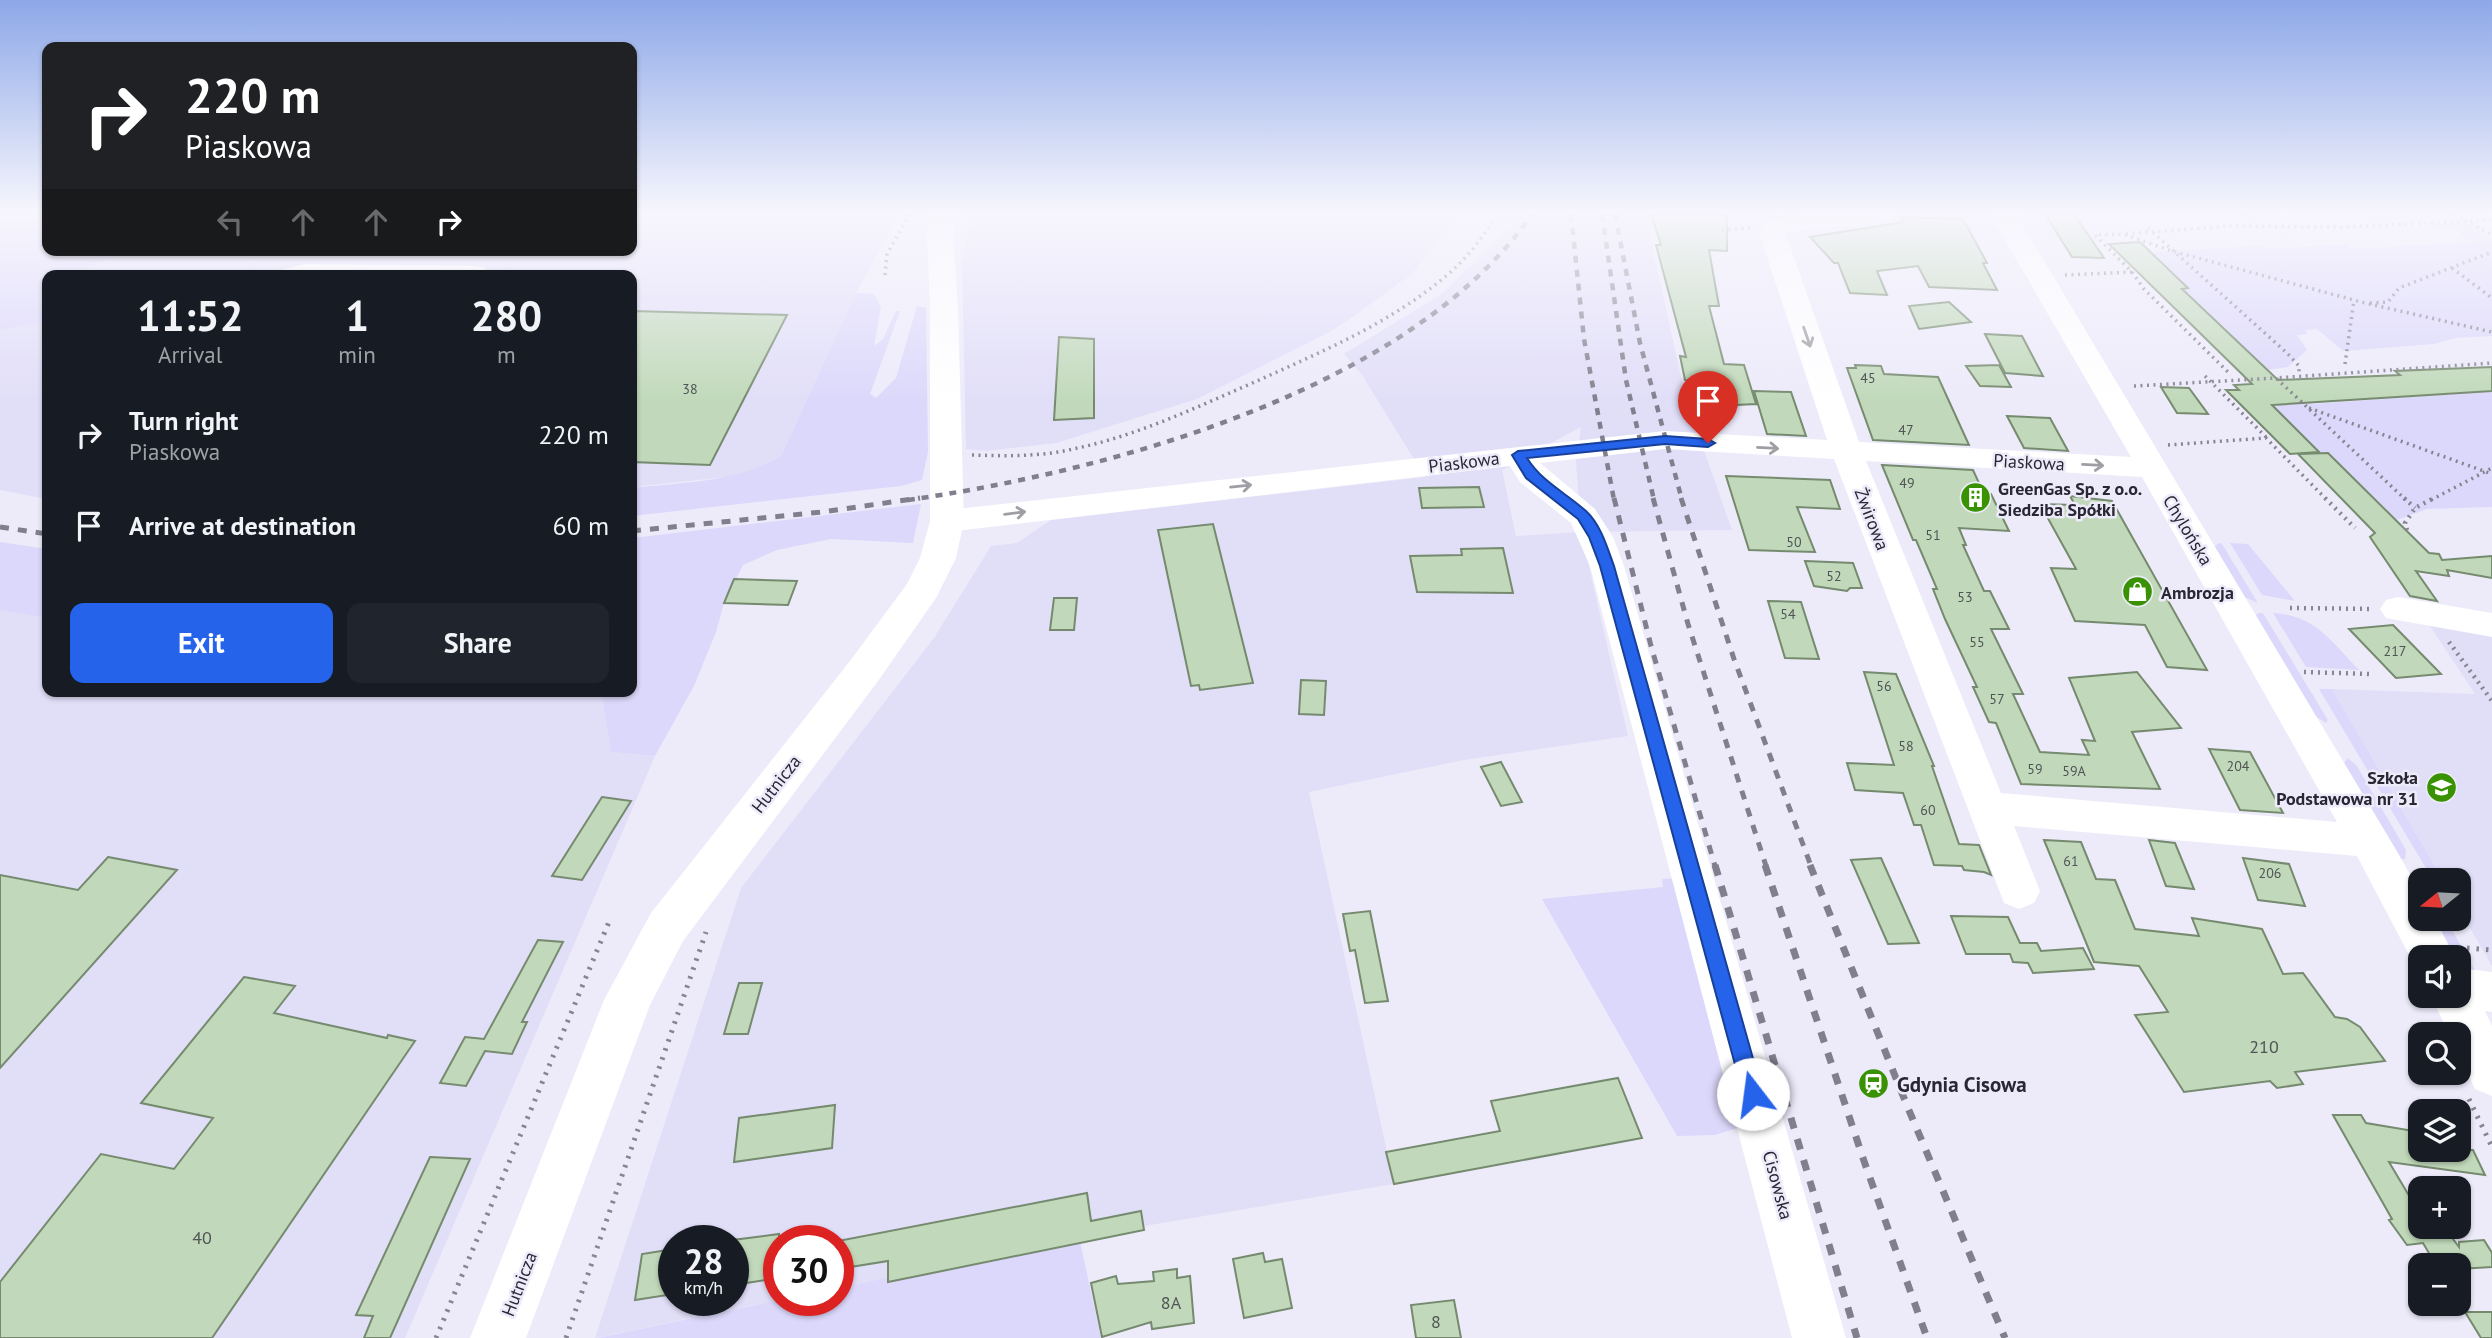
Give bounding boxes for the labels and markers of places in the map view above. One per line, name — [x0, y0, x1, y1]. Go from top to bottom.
pin — [1678, 371, 1738, 443]
place label: GreenGas Sp. z o.o. Siedziba Spółki — [1998, 477, 2142, 521]
building icon: GreenGas Sp. z o.o. Siedziba Spółki — [1958, 481, 1992, 515]
shop icon: Ambrozja — [2121, 575, 2155, 609]
place label: Ambrozja — [2161, 581, 2234, 604]
place label: Szkoła Podstawowa nr 31 — [2276, 766, 2418, 810]
school or university icon: Szkoła Podstawowa nr 31 — [2424, 770, 2458, 804]
station icon: Gdynia Cisowa — [1857, 1067, 1891, 1101]
place label: Gdynia Cisowa — [1897, 1071, 2027, 1098]

